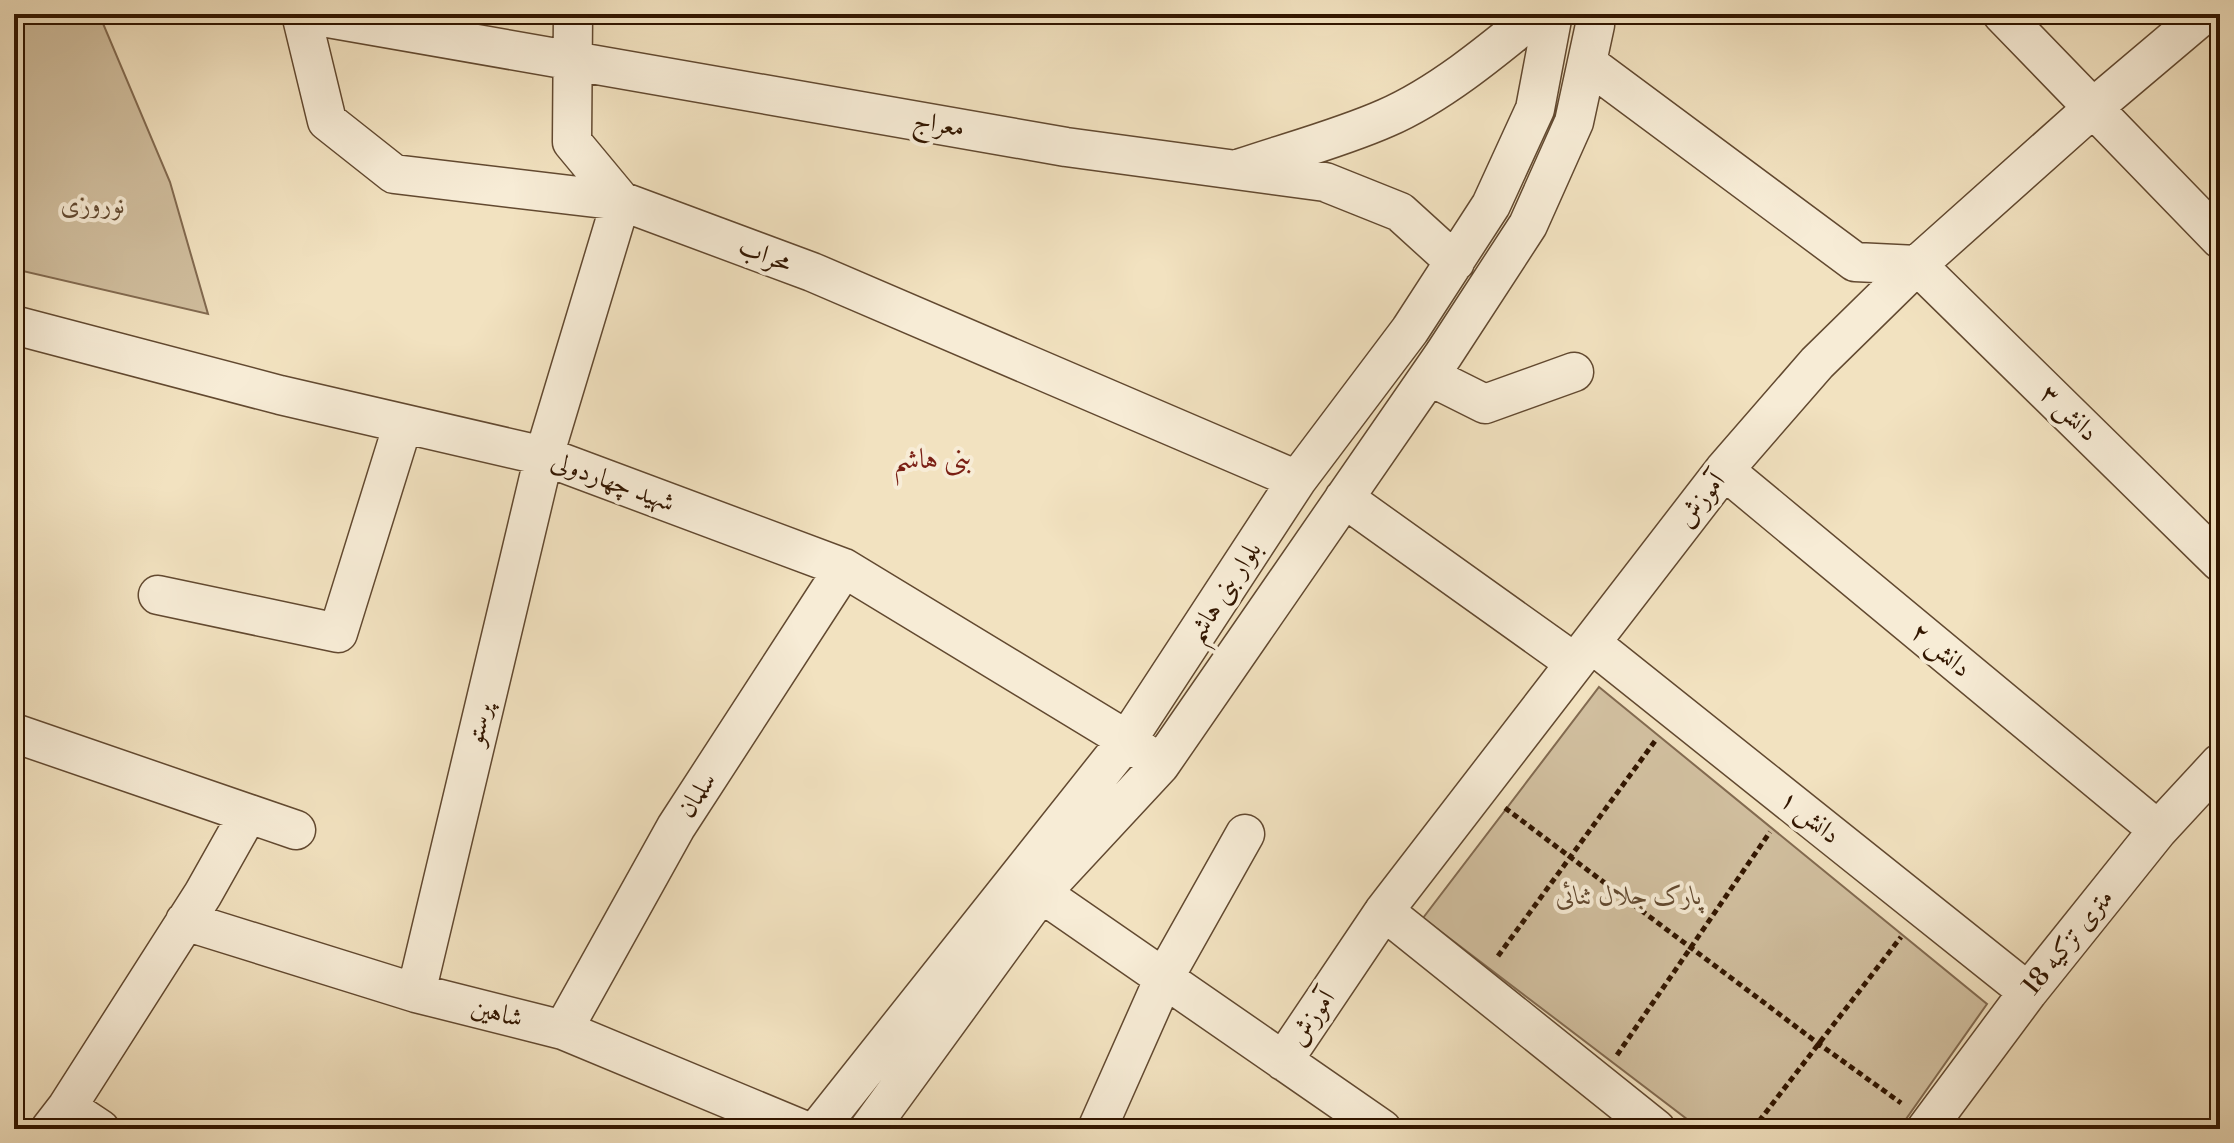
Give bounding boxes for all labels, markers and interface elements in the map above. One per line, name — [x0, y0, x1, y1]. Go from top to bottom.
street label: معراج — [910, 104, 967, 151]
park label: نوروزی — [61, 189, 125, 221]
street label: محراب — [734, 230, 796, 280]
street label: دانش ۳ — [2033, 378, 2105, 449]
district label: بنی هاشم — [894, 442, 972, 486]
street label: شهید چهاردولی — [547, 445, 679, 519]
street label: آموزش — [1670, 464, 1734, 534]
street label: بلوار بنی هاشم — [1179, 535, 1276, 654]
street label: دانش ۲ — [1904, 616, 1978, 685]
street label: پرستو — [458, 697, 500, 751]
street label: سلمان — [671, 766, 723, 824]
street label: دانش ۱ — [1773, 783, 1847, 852]
park label: پارک جلال ثنائی — [1556, 880, 1704, 914]
street label: 18 متری تزکیه — [2016, 883, 2120, 1001]
street label: آموزش — [1282, 982, 1344, 1052]
street label: شاهین — [468, 991, 526, 1035]

